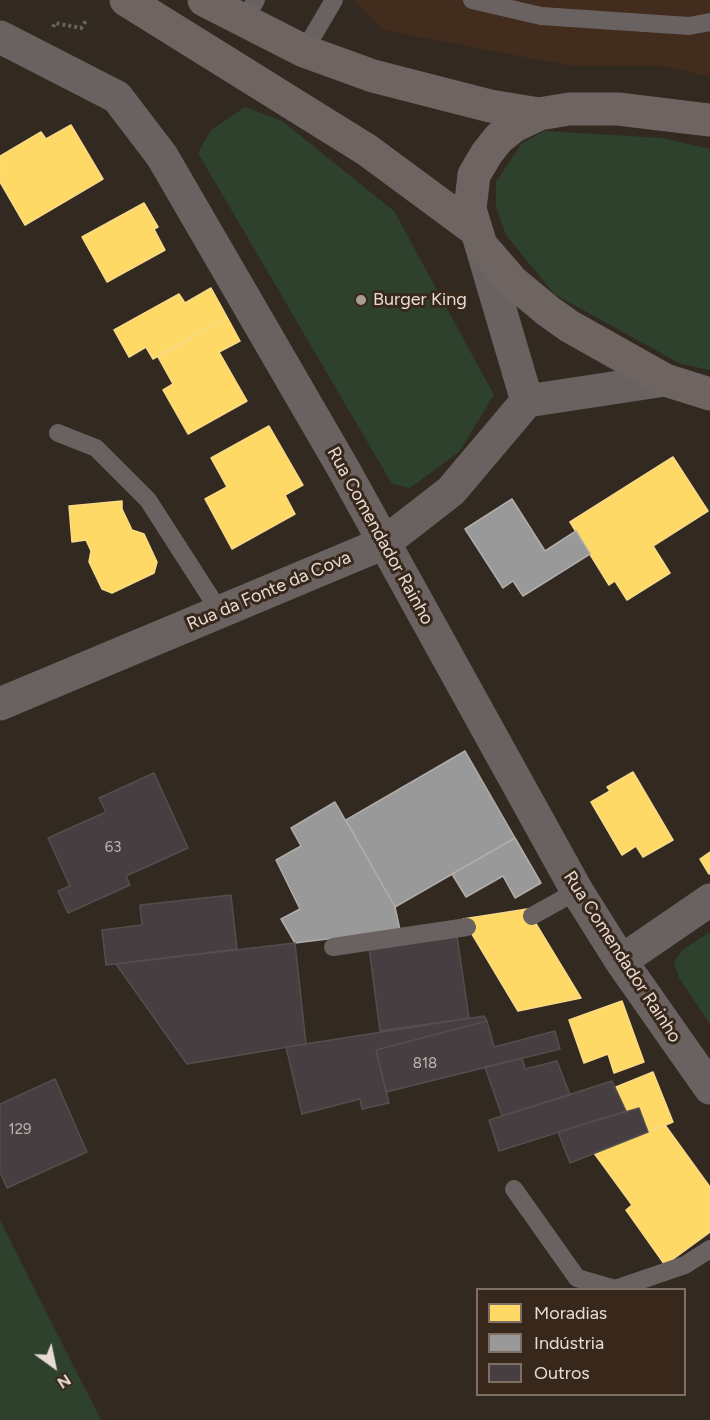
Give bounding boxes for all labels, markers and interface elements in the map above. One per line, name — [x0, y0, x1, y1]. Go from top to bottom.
place label: Burger King — [373, 289, 467, 311]
marker: Burger King — [354, 293, 368, 307]
street label: Rua Comendador Rainho — [322, 443, 438, 629]
street label: Rua da Fonte da Cova — [184, 547, 354, 635]
house number: 63 — [105, 839, 121, 857]
street label: Rua Comendador Rainho — [558, 867, 686, 1047]
house number: 818 — [413, 1055, 437, 1073]
house number: 129 — [8, 1121, 32, 1139]
legend — [476, 1288, 686, 1396]
text: Moradias — [534, 1302, 607, 1324]
text: Indústria — [534, 1332, 604, 1354]
north arrow — [24, 1336, 84, 1396]
text: Outros — [534, 1362, 590, 1384]
text: N — [54, 1370, 74, 1393]

